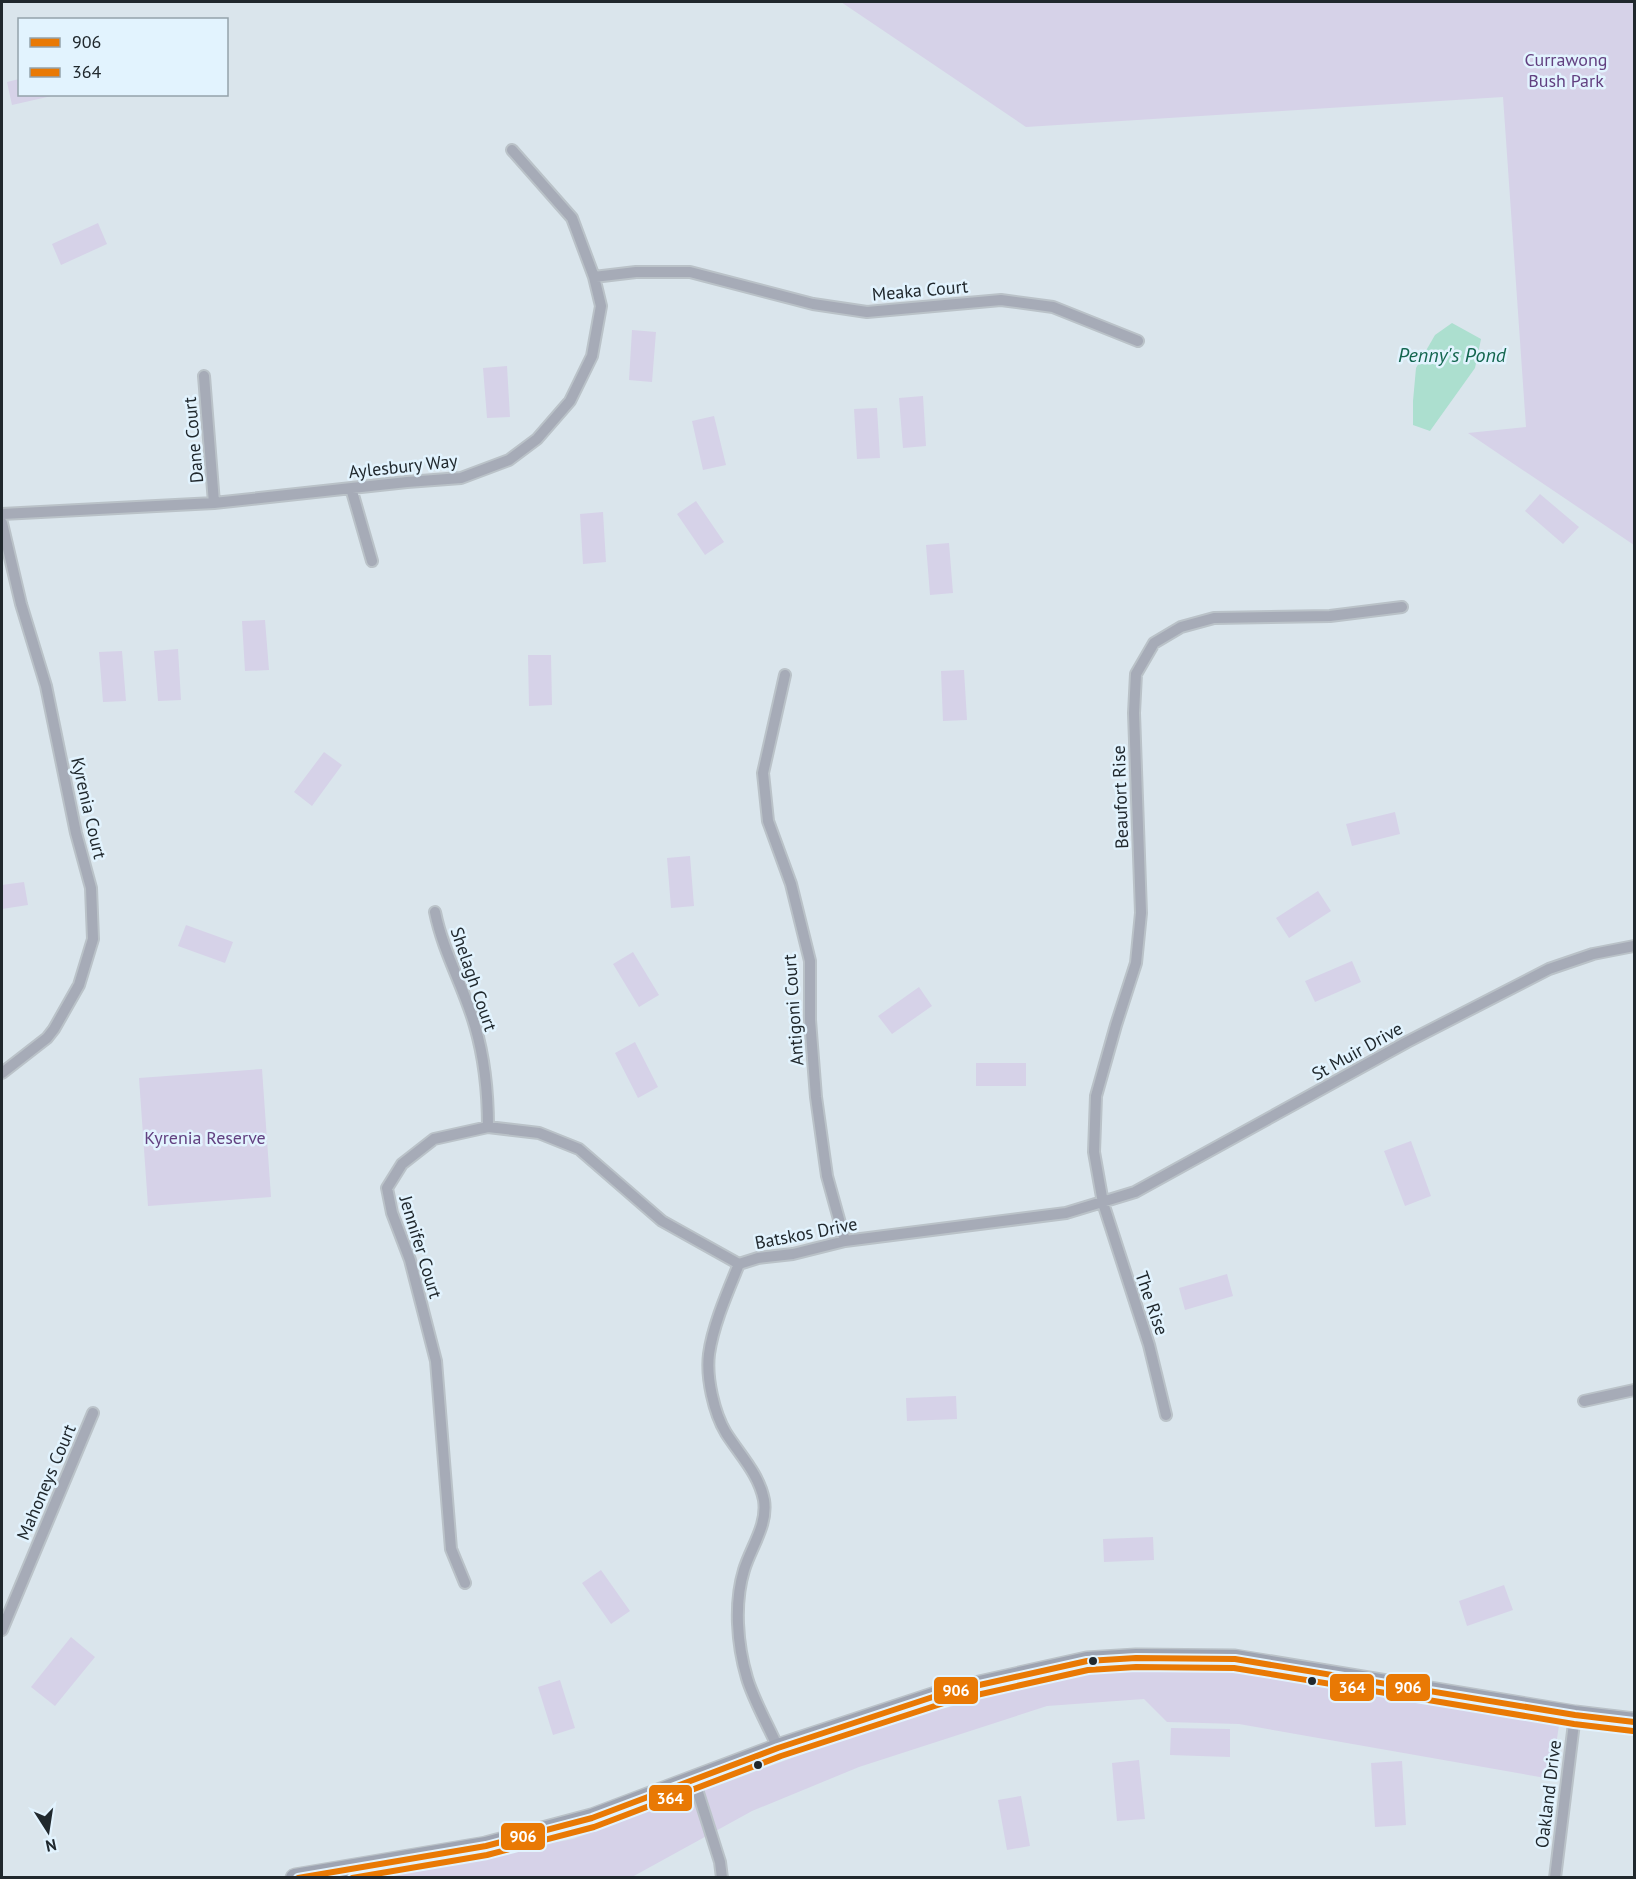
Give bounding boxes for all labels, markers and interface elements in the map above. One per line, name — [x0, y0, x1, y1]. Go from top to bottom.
legend — [18, 18, 228, 96]
text: 906 — [72, 30, 101, 53]
park label: Currawong Bush Park — [1524, 48, 1608, 92]
text: 364 — [72, 60, 102, 83]
street label: Meaka Court — [871, 274, 969, 306]
water label: Penny's Pond — [1398, 342, 1507, 368]
street label: Dane Court — [178, 396, 208, 484]
street label: Aylesbury Way — [347, 449, 459, 483]
street label: Beaufort Rise — [1107, 745, 1133, 849]
street label: Kyrenia Court — [66, 755, 112, 861]
street label: Shelagh Court — [445, 924, 503, 1034]
street label: Antigoni Court — [778, 953, 808, 1067]
street label: St Muir Drive — [1307, 1017, 1407, 1085]
park label: Kyrenia Reserve — [144, 1126, 266, 1149]
street label: Jennifer Court — [394, 1192, 448, 1301]
street label: Batskos Drive — [753, 1212, 859, 1254]
street label: The Rise — [1130, 1268, 1174, 1338]
street label: Mahoneys Court — [11, 1421, 81, 1543]
unlabelled marker — [1087, 1655, 1099, 1667]
line badge: 364 — [1329, 1673, 1375, 1702]
line badge: 906 — [1385, 1673, 1431, 1702]
unlabelled marker — [1306, 1675, 1318, 1687]
line badge: 906 — [933, 1676, 979, 1705]
text: 364 — [1338, 1677, 1366, 1697]
text: 906 — [1394, 1677, 1422, 1697]
text: 906 — [942, 1680, 970, 1700]
street label: Oakland Drive — [1530, 1739, 1566, 1849]
unlabelled marker — [752, 1759, 764, 1771]
line badge: 364 — [648, 1784, 693, 1812]
text: 364 — [656, 1788, 684, 1808]
north arrow — [18, 1801, 78, 1861]
line badge: 906 — [500, 1822, 546, 1851]
text: 906 — [509, 1826, 537, 1846]
text: N — [44, 1835, 58, 1857]

